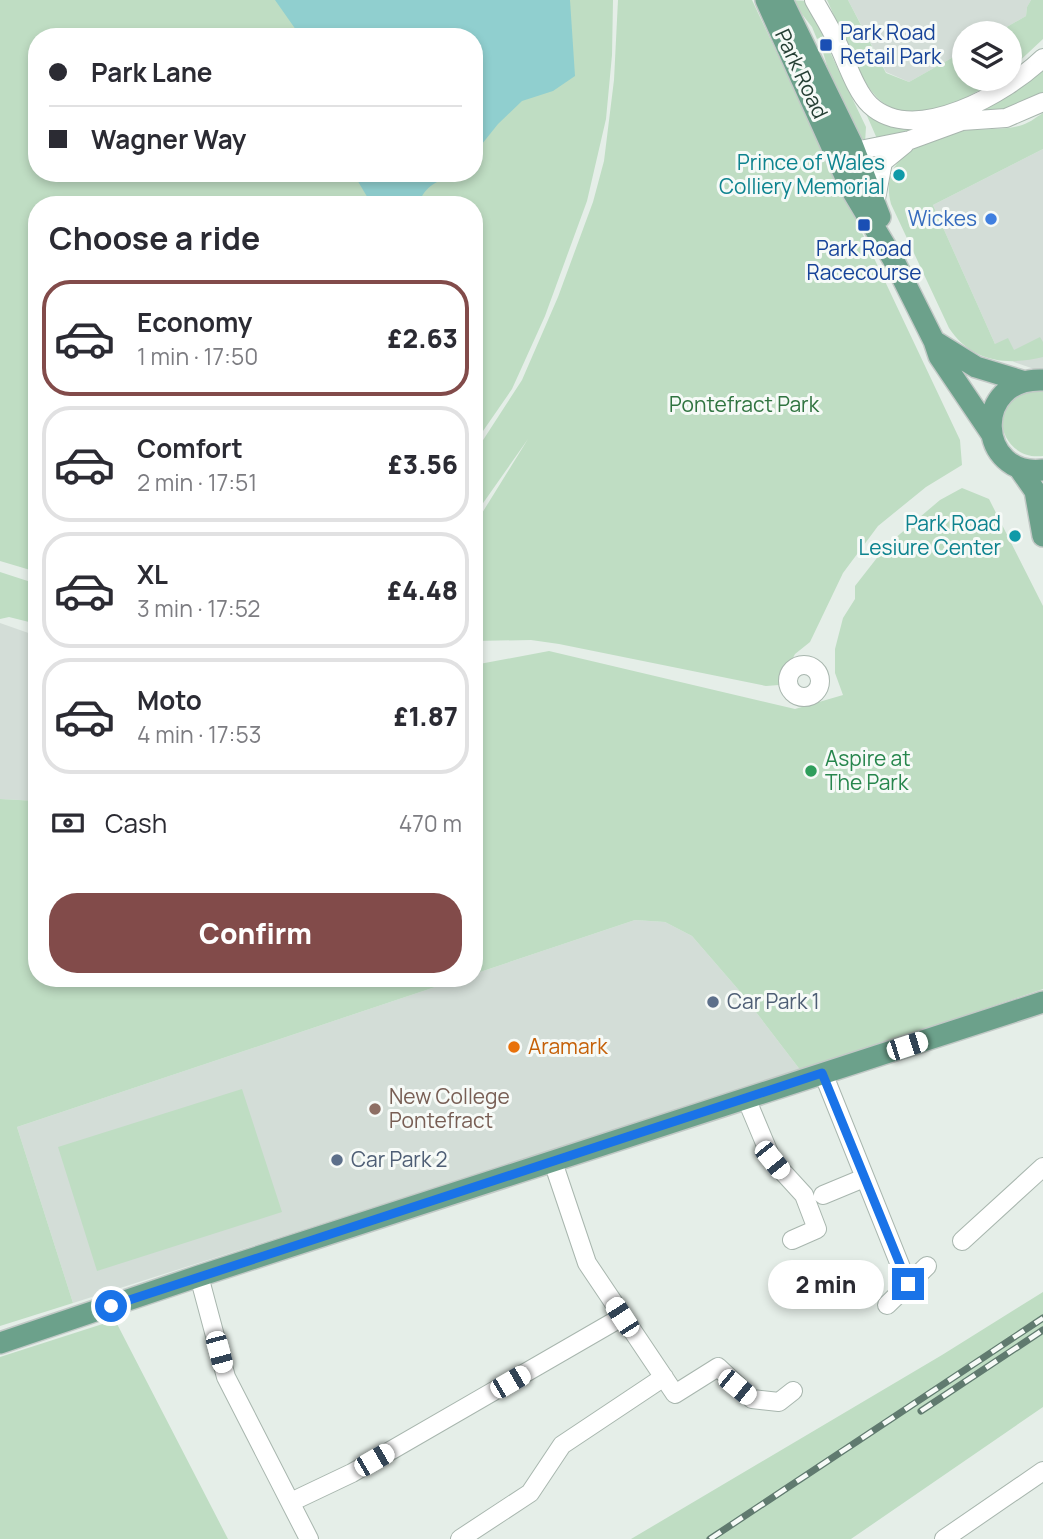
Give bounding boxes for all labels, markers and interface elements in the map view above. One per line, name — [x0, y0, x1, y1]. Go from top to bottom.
place label: Park Road Retail Park — [840, 18, 942, 70]
map controls — [952, 21, 1022, 91]
button: layers — [952, 21, 1022, 91]
street label: Park Road — [769, 24, 835, 123]
marker: Park Road Retail Park — [818, 37, 834, 53]
text: Park Lane — [91, 54, 212, 90]
text: Wagner Way — [91, 121, 246, 157]
place label: Prince of Wales Colliery Memorial — [719, 148, 885, 200]
marker: Prince of Wales Colliery Memorial — [891, 167, 907, 183]
place label: Wickes — [908, 204, 977, 232]
marker: Wickes — [983, 211, 999, 227]
text: Choose a ride — [49, 216, 260, 260]
marker: Park Road Racecourse — [856, 217, 872, 233]
place label: Park Road Racecourse — [806, 234, 922, 286]
text: Economy — [137, 304, 252, 340]
icon: car — [53, 307, 116, 370]
text: £2.63 — [388, 320, 458, 356]
text: 1 min · 17:50 — [137, 340, 258, 372]
park label: Pontefract Park — [669, 390, 820, 418]
text: Comfort — [137, 430, 243, 466]
icon: car — [53, 433, 116, 496]
text: £3.56 — [388, 446, 458, 482]
text: 2 min · 17:51 — [137, 466, 257, 498]
place label: Park Road Lesiure Center — [858, 509, 1001, 561]
marker: Park Road Lesiure Center — [1007, 528, 1023, 544]
text: XL — [137, 556, 168, 592]
icon: car — [53, 559, 116, 622]
text: £4.48 — [387, 572, 458, 608]
text: 3 min · 17:52 — [137, 592, 260, 624]
text: Moto — [137, 682, 202, 718]
icon: car — [53, 685, 116, 748]
text: £1.87 — [394, 698, 458, 734]
text: 4 min · 17:53 — [137, 718, 262, 750]
place label: Aspire at The Park — [825, 744, 911, 796]
marker: Aspire at The Park — [803, 763, 819, 779]
icon: cash — [49, 804, 87, 842]
text: Cash — [105, 805, 167, 841]
text: 470 m — [399, 807, 462, 839]
button: Confirm — [49, 893, 462, 973]
place label: Car Park 1 — [727, 987, 820, 1015]
marker: Car Park 1 — [705, 994, 721, 1010]
car — [884, 1030, 931, 1062]
place label: Aramark — [528, 1032, 608, 1060]
marker: Aramark — [506, 1039, 522, 1055]
place label: New College Pontefract — [389, 1082, 510, 1134]
marker: New College Pontefract — [367, 1101, 383, 1117]
car — [751, 1137, 794, 1183]
place label: Car Park 2 — [351, 1145, 447, 1173]
marker: Car Park 2 — [329, 1152, 345, 1168]
callout: 2 min — [768, 1260, 884, 1308]
text: 2 min — [796, 1268, 857, 1300]
route end — [892, 1268, 924, 1300]
route start — [95, 1290, 127, 1322]
car — [602, 1294, 643, 1340]
car — [204, 1329, 235, 1375]
car — [487, 1362, 534, 1402]
car — [715, 1366, 760, 1408]
car — [351, 1440, 398, 1480]

